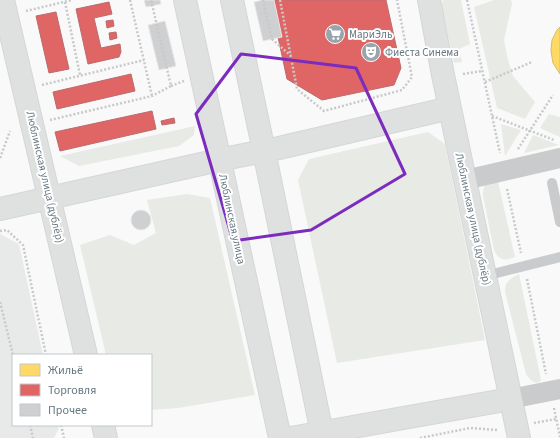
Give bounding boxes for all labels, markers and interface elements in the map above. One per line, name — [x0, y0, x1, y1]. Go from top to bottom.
supermarket icon: МариЭль — [324, 23, 346, 45]
place label: МариЭль — [349, 27, 392, 42]
theatre icon: Фиеста Синема — [360, 41, 382, 63]
place label: Фиеста Синема — [385, 45, 459, 60]
street label: Люблинская улица (дублёр) — [22, 110, 68, 244]
street label: Люблинская улица (дублёр) — [452, 151, 494, 287]
street label: Люблинская улица — [215, 173, 249, 265]
legend — [12, 354, 152, 426]
text: Жильё — [48, 362, 83, 379]
text: Торговля — [48, 382, 96, 399]
text: Прочее — [48, 402, 87, 419]

